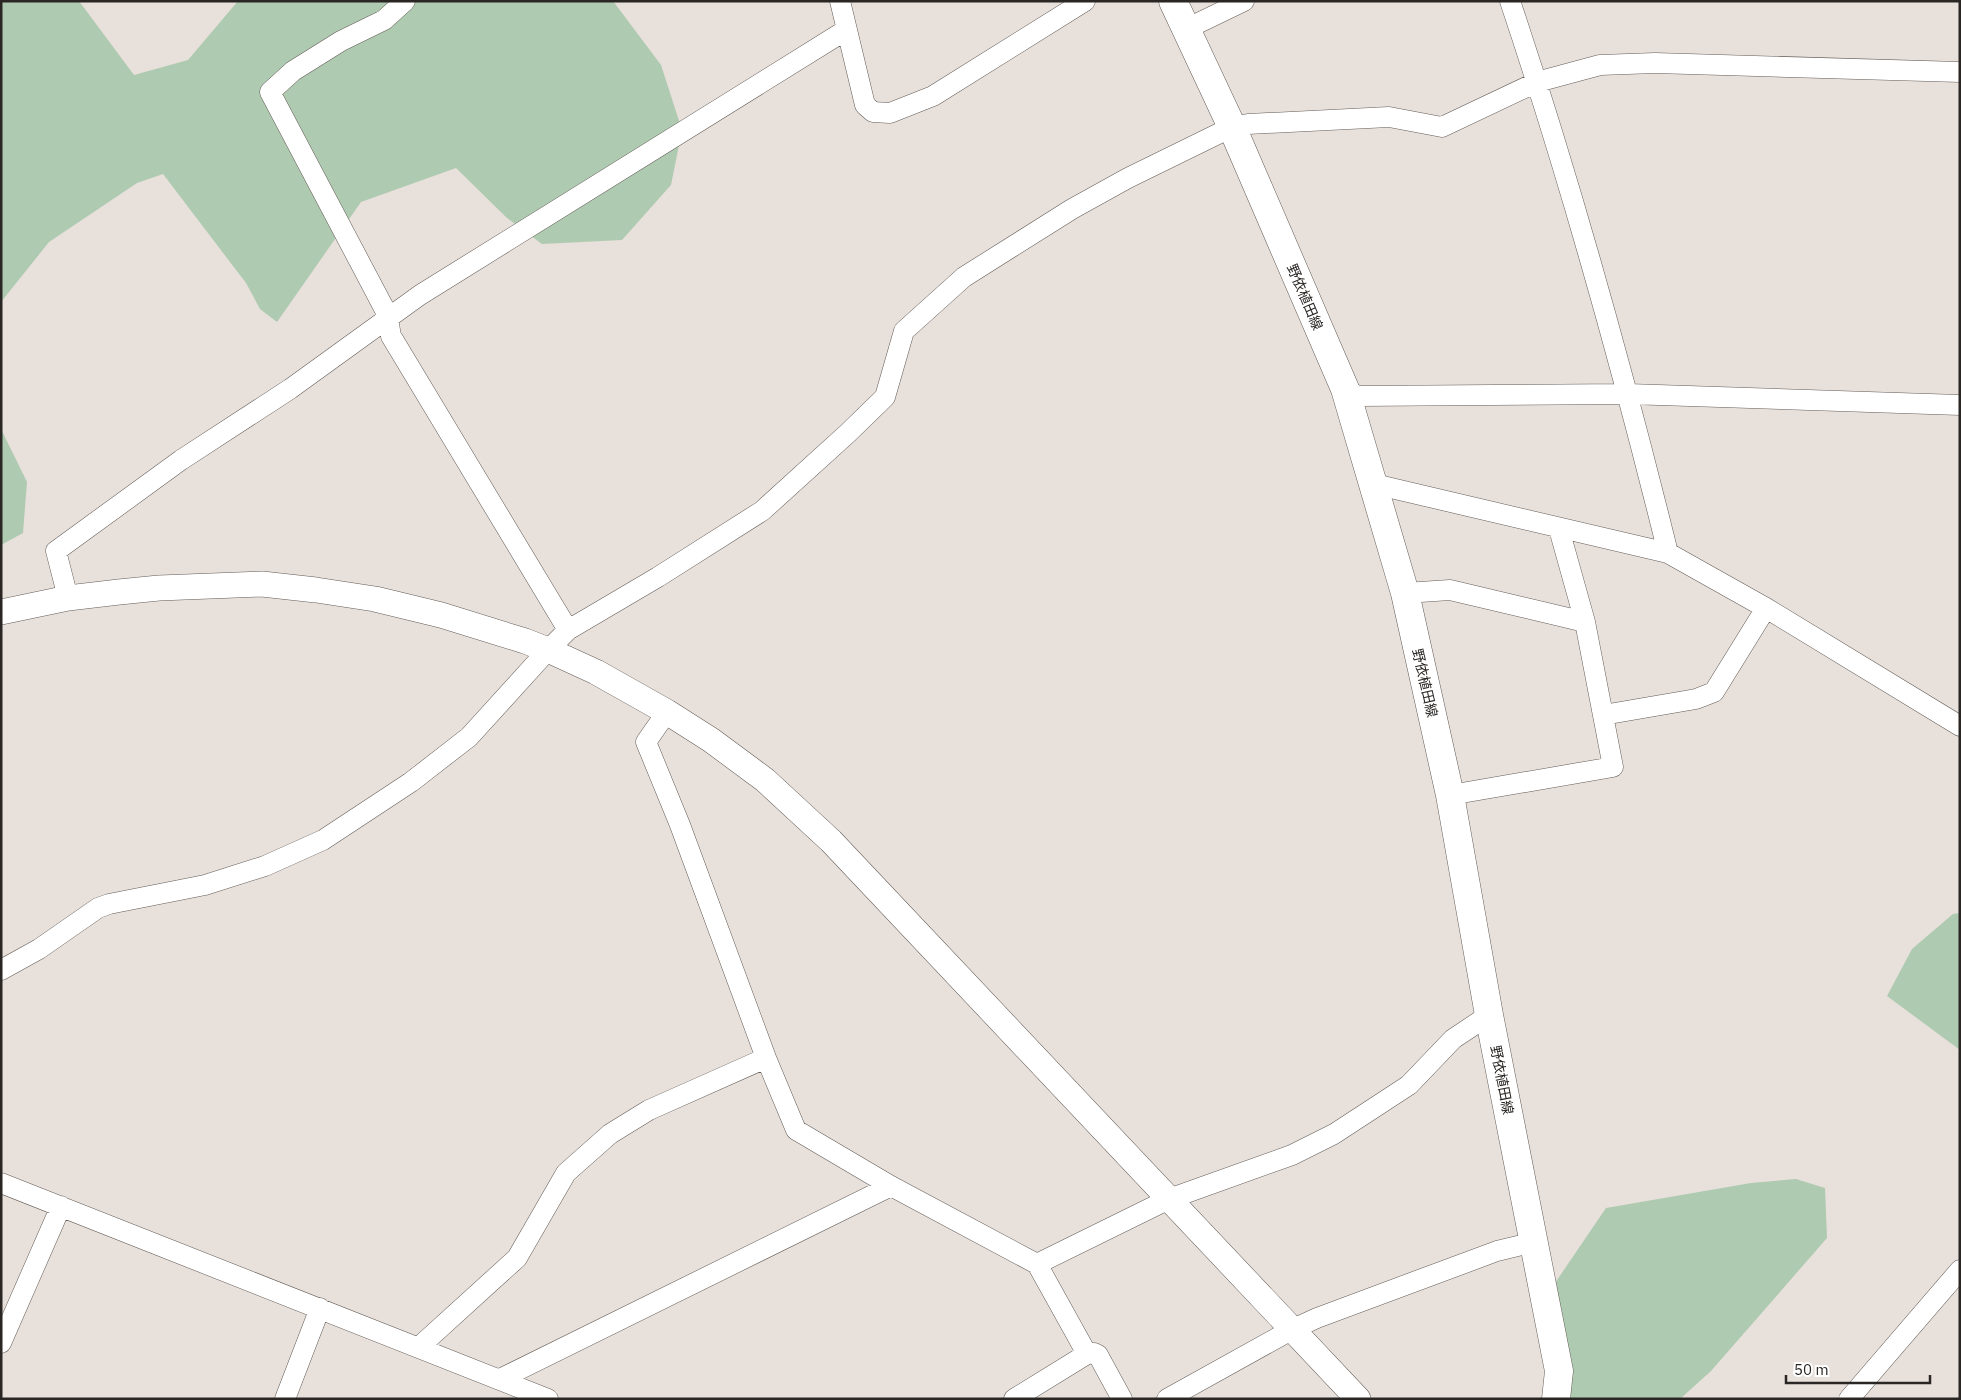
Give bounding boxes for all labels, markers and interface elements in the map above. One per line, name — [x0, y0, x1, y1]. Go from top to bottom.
street label: 野依植田線 — [1283, 261, 1327, 333]
street label: 野依植田線 — [1408, 647, 1442, 719]
street label: 野依植田線 — [1486, 1044, 1518, 1116]
scale bar — [1786, 1352, 1930, 1384]
text: 50 m — [1794, 1360, 1829, 1379]

